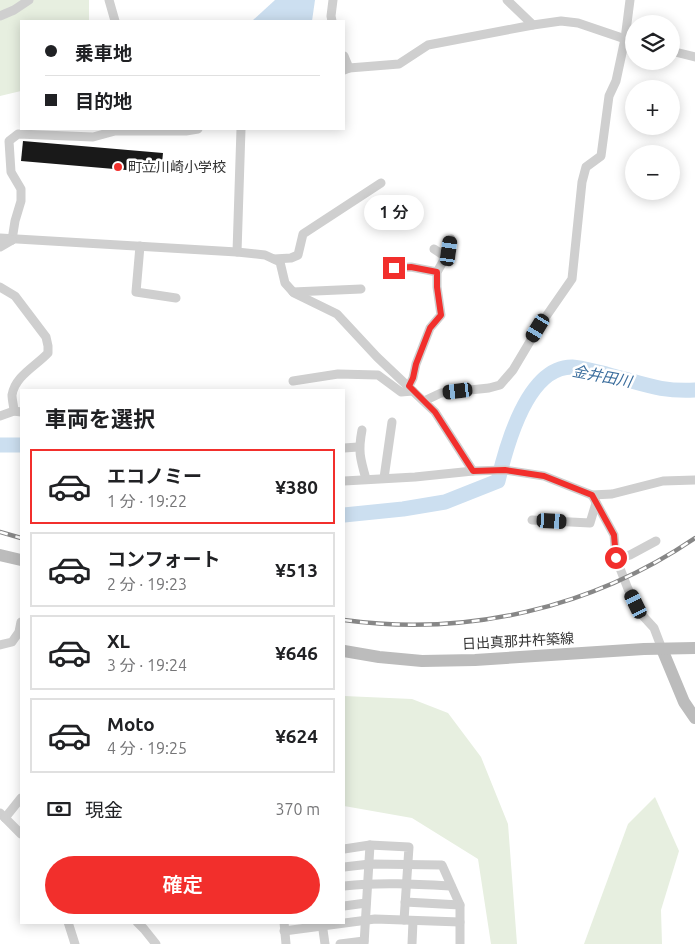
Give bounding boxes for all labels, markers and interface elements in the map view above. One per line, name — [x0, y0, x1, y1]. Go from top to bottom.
map controls — [625, 15, 680, 200]
button: layers — [625, 15, 680, 70]
text: 乗車地 — [75, 42, 132, 64]
button: + — [625, 80, 680, 135]
text: 目的地 — [75, 90, 132, 112]
button: − — [625, 145, 680, 200]
place label: 町立川崎小学校 — [128, 159, 226, 175]
marker: 町立川崎小学校 — [112, 161, 124, 173]
callout: 1 分 — [364, 196, 424, 230]
text: 1 分 — [380, 203, 408, 221]
car — [439, 235, 458, 267]
route end — [383, 257, 405, 279]
car — [523, 311, 552, 345]
water label: 金井田川 — [571, 362, 635, 390]
car — [442, 382, 473, 400]
text: 車両を選択 — [45, 406, 155, 431]
icon: car — [47, 464, 92, 509]
text: エコノミー — [107, 465, 202, 487]
text: ¥380 — [275, 476, 318, 498]
text: 1 分 · 19:22 — [107, 492, 187, 510]
car — [536, 513, 567, 529]
icon: car — [47, 547, 92, 592]
route start — [605, 547, 627, 569]
text: コンフォート — [107, 548, 220, 570]
text: ¥513 — [275, 559, 318, 581]
text: 2 分 · 19:23 — [107, 575, 187, 593]
car — [622, 587, 649, 621]
icon: car — [47, 630, 92, 675]
text: XL — [107, 630, 130, 652]
street label: 日出真那井杵築線 — [462, 630, 574, 652]
text: ¥646 — [275, 642, 318, 664]
text: 3 分 · 19:24 — [107, 656, 187, 674]
icon: car — [47, 713, 92, 758]
text: Moto — [107, 713, 155, 735]
text: ¥624 — [275, 725, 318, 747]
text: 4 分 · 19:25 — [107, 739, 187, 757]
icon: cash — [45, 795, 73, 823]
text: 現金 — [85, 799, 123, 821]
text: 370 m — [275, 800, 320, 818]
button: 確定 — [45, 856, 320, 914]

